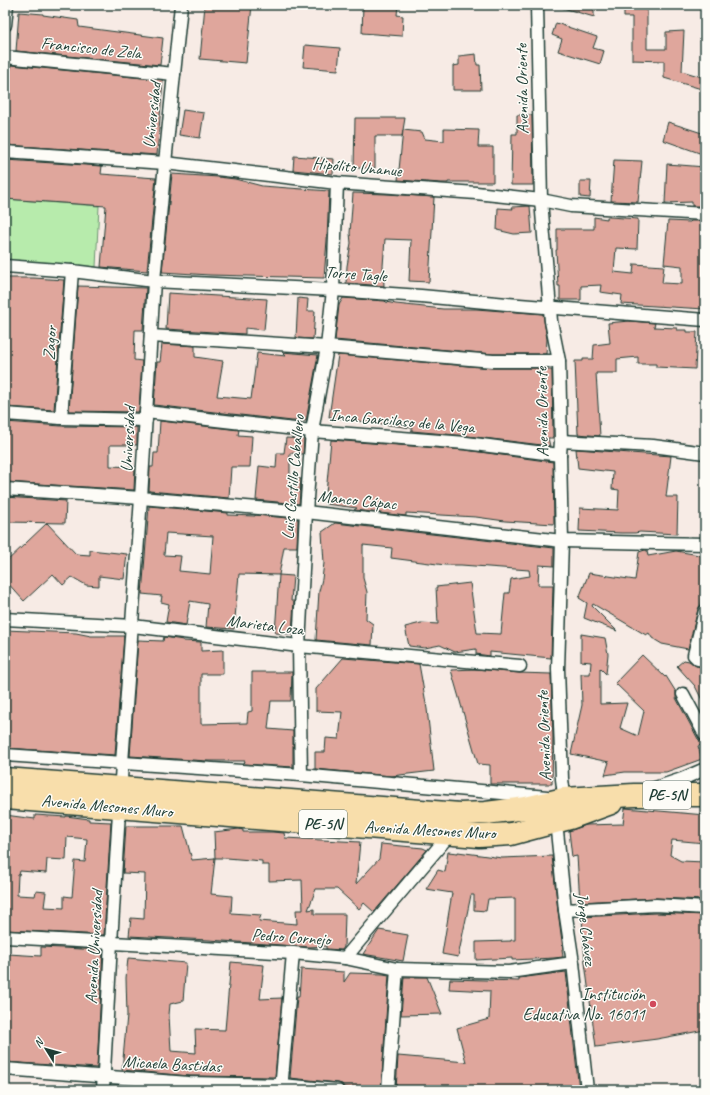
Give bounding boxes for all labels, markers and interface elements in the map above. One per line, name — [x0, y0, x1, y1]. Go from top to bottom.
street label: Francisco de Zela — [40, 32, 144, 64]
street label: Avenida Oriente — [511, 42, 533, 134]
street label: Universidad — [138, 79, 166, 149]
street label: Hipólito Unanue — [312, 153, 404, 181]
street label: Torre Tagle — [325, 261, 389, 287]
street label: Zagor — [38, 323, 62, 361]
street label: Avenida Oriente — [531, 365, 553, 457]
street label: Universidad — [116, 403, 140, 473]
street label: Inca Garcilaso de la Vega — [329, 404, 477, 438]
street label: Luis Castillo Caballero — [277, 413, 309, 540]
street label: Manco Cápac — [317, 485, 398, 515]
street label: Marieta Loza — [225, 610, 307, 640]
street label: Avenida Oriente — [532, 689, 556, 782]
road number: PE-5N — [643, 781, 691, 809]
street label: Avenida Mesones Muro — [41, 790, 175, 822]
road number: PE-5N — [299, 810, 347, 838]
street label: Avenida Mesones Muro — [364, 816, 498, 844]
street label: Avenida Universidad — [81, 887, 108, 1005]
street label: Jorge Chávez — [571, 891, 601, 968]
street label: Pedro Cornejo — [251, 924, 333, 950]
place label: Institución Educativa No. 16011 — [523, 984, 646, 1025]
marker: Institución Educativa No. 16011 — [648, 999, 658, 1009]
north arrow — [26, 1029, 66, 1069]
text: N — [30, 1034, 47, 1050]
street label: Micaela Bastidas — [122, 1051, 224, 1077]

